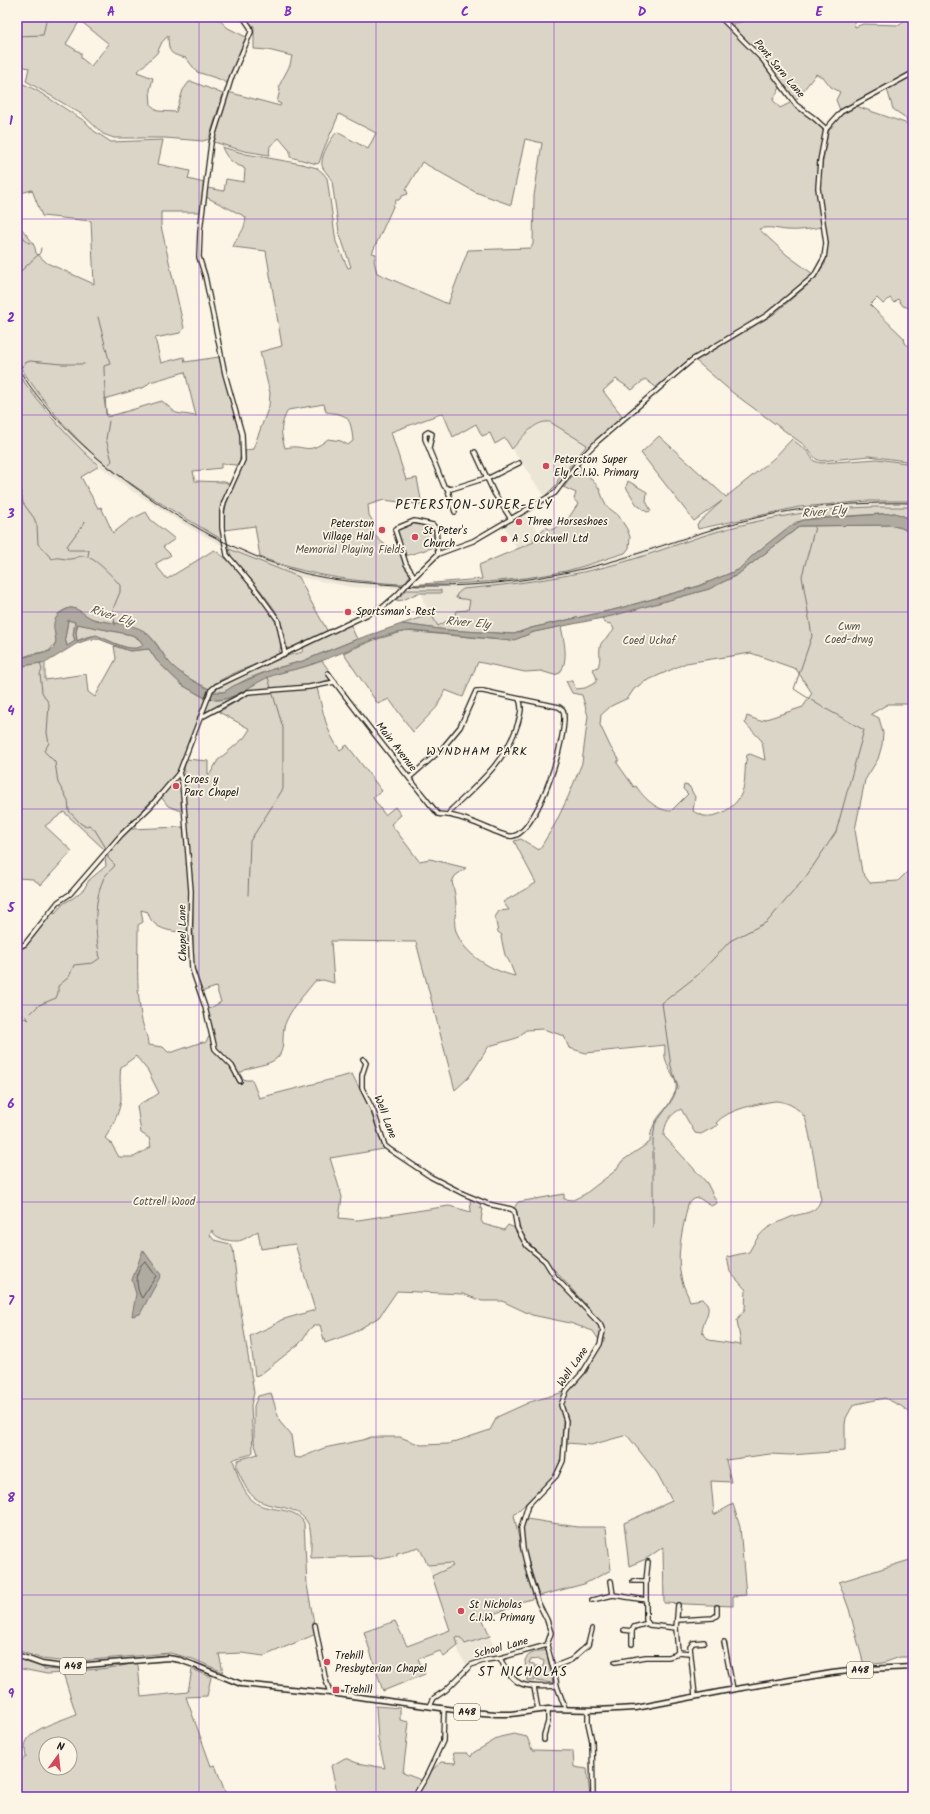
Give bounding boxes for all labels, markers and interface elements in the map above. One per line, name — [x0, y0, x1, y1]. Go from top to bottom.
text: A — [107, 2, 115, 23]
text: B — [284, 2, 292, 23]
text: C — [461, 2, 469, 23]
text: D — [638, 2, 647, 23]
text: E — [815, 2, 823, 23]
street label: Pont Sarn Lane — [749, 35, 809, 103]
text: 1 — [9, 111, 13, 132]
text: 2 — [7, 308, 15, 329]
place label: Peterston Super Ely C.I.W. Primary — [554, 451, 639, 482]
marker: Peterston Super Ely C.I.W. Primary — [541, 461, 551, 471]
district label: PETERSTON-SUPER-ELY — [395, 495, 553, 516]
water label: River Ely — [801, 500, 849, 523]
text: 3 — [6, 504, 15, 525]
place label: Three Horseshoes — [527, 513, 608, 531]
place label: Peterston Village Hall — [322, 515, 374, 546]
marker: Three Horseshoes — [514, 517, 524, 527]
place label: St Peter's Church — [423, 522, 468, 553]
marker: Peterston Village Hall — [377, 525, 387, 535]
place label: A S Ockwell Ltd — [512, 530, 589, 548]
marker: St Peter's Church — [410, 532, 420, 542]
marker: A S Ockwell Ltd — [499, 534, 509, 544]
park label: Memorial Playing Fields — [295, 541, 405, 559]
water label: River Ely — [88, 600, 138, 632]
place label: Sportsman's Rest — [356, 603, 436, 621]
marker: Sportsman's Rest — [343, 607, 353, 617]
water label: River Ely — [445, 612, 493, 635]
park label: Cwm Coed-drwg — [825, 618, 873, 649]
park label: Coed Uchaf — [622, 632, 677, 650]
text: 4 — [7, 701, 15, 722]
street label: Main Avenue — [371, 718, 421, 776]
district label: WYNDHAM PARK — [426, 742, 528, 761]
place label: Croes y Parc Chapel — [184, 771, 239, 802]
marker: Croes y Parc Chapel — [171, 781, 181, 791]
text: 5 — [7, 898, 16, 919]
street label: Chapel Lane — [174, 904, 192, 962]
street label: Well Lane — [368, 1093, 402, 1141]
text: 6 — [7, 1094, 15, 1115]
park label: Cottrell Wood — [133, 1193, 196, 1211]
text: 7 — [8, 1291, 15, 1312]
street label: Well Lane — [553, 1343, 593, 1391]
text: 8 — [7, 1488, 15, 1509]
place label: St Nicholas C.I.W. Primary — [469, 1596, 536, 1627]
marker: St Nicholas C.I.W. Primary — [456, 1606, 466, 1616]
street label: School Lane — [472, 1632, 530, 1664]
place label: Trehill Presbyterian Chapel — [335, 1647, 427, 1678]
marker: Trehill Presbyterian Chapel — [322, 1657, 332, 1667]
road number: A48 — [60, 1658, 86, 1674]
district label: ST NICHOLAS — [478, 1662, 568, 1683]
road number: A48 — [847, 1662, 873, 1678]
place label: Trehill — [344, 1681, 373, 1699]
text: 9 — [8, 1684, 15, 1705]
marker: Trehill — [331, 1685, 341, 1695]
road number: A48 — [454, 1704, 480, 1720]
north arrow — [38, 1736, 78, 1776]
text: N — [55, 1738, 66, 1757]

